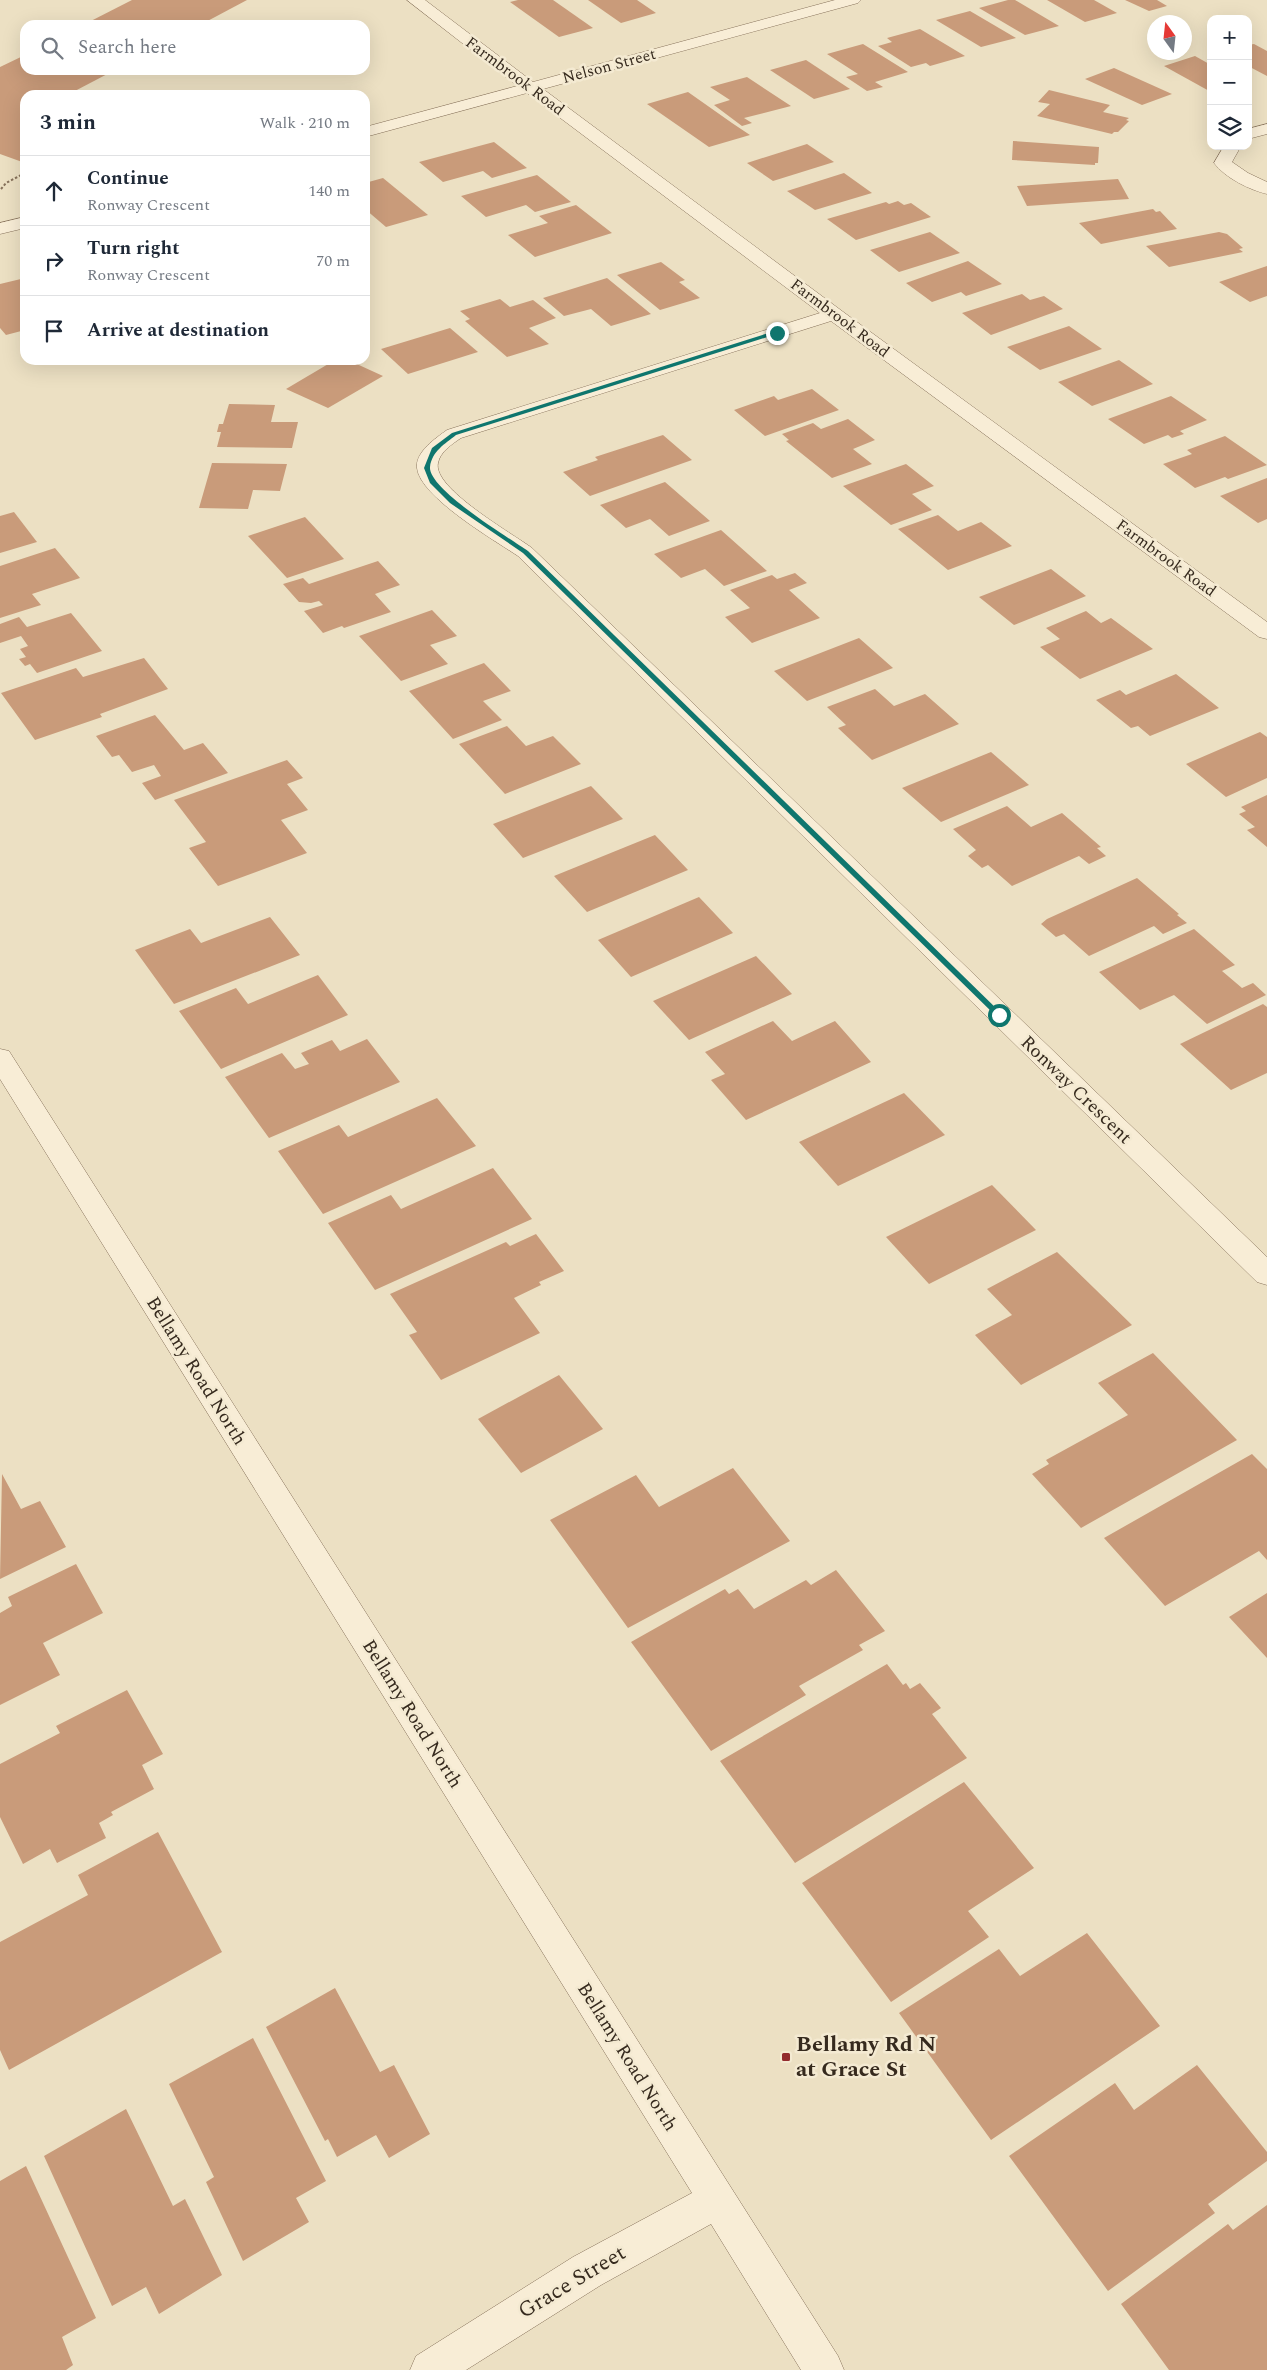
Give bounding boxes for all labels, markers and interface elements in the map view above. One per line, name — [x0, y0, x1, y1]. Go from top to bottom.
north arrow — [1147, 15, 1192, 60]
map controls — [1207, 15, 1252, 150]
button: + — [1207, 15, 1252, 60]
search box — [20, 20, 370, 75]
street label: Farmbrook Road — [460, 31, 570, 121]
text: Search here — [78, 33, 177, 62]
icon: search — [38, 34, 66, 62]
street label: Nelson Street — [559, 42, 659, 90]
button: − — [1207, 60, 1252, 105]
button: layers — [1207, 105, 1252, 150]
text: 3 min — [40, 107, 96, 139]
text: Walk · 210 m — [259, 111, 350, 135]
text: Continue — [87, 164, 169, 193]
icon: ahead — [40, 177, 68, 205]
text: 140 m — [308, 179, 350, 203]
text: Ronway Crescent — [87, 193, 210, 217]
text: Turn right — [87, 234, 180, 263]
icon: right — [40, 247, 68, 275]
text: 70 m — [316, 249, 350, 273]
text: Ronway Crescent — [87, 263, 210, 287]
street label: Farmbrook Road — [785, 273, 895, 363]
text: Arrive at destination — [87, 316, 269, 345]
icon: arrive — [40, 317, 68, 345]
route end — [766, 322, 789, 345]
street label: Farmbrook Road — [1111, 513, 1221, 603]
route start — [988, 1004, 1011, 1027]
street label: Ronway Crescent — [1013, 1029, 1139, 1151]
street label: Bellamy Road North — [138, 1291, 254, 1451]
street label: Bellamy Road North — [354, 1634, 470, 1794]
street label: Bellamy Road North — [569, 1977, 685, 2137]
place label: Bellamy Rd N at Grace St — [796, 2028, 936, 2086]
marker: Bellamy Rd N at Grace St — [780, 2051, 792, 2063]
street label: Grace Street — [512, 2237, 633, 2327]

